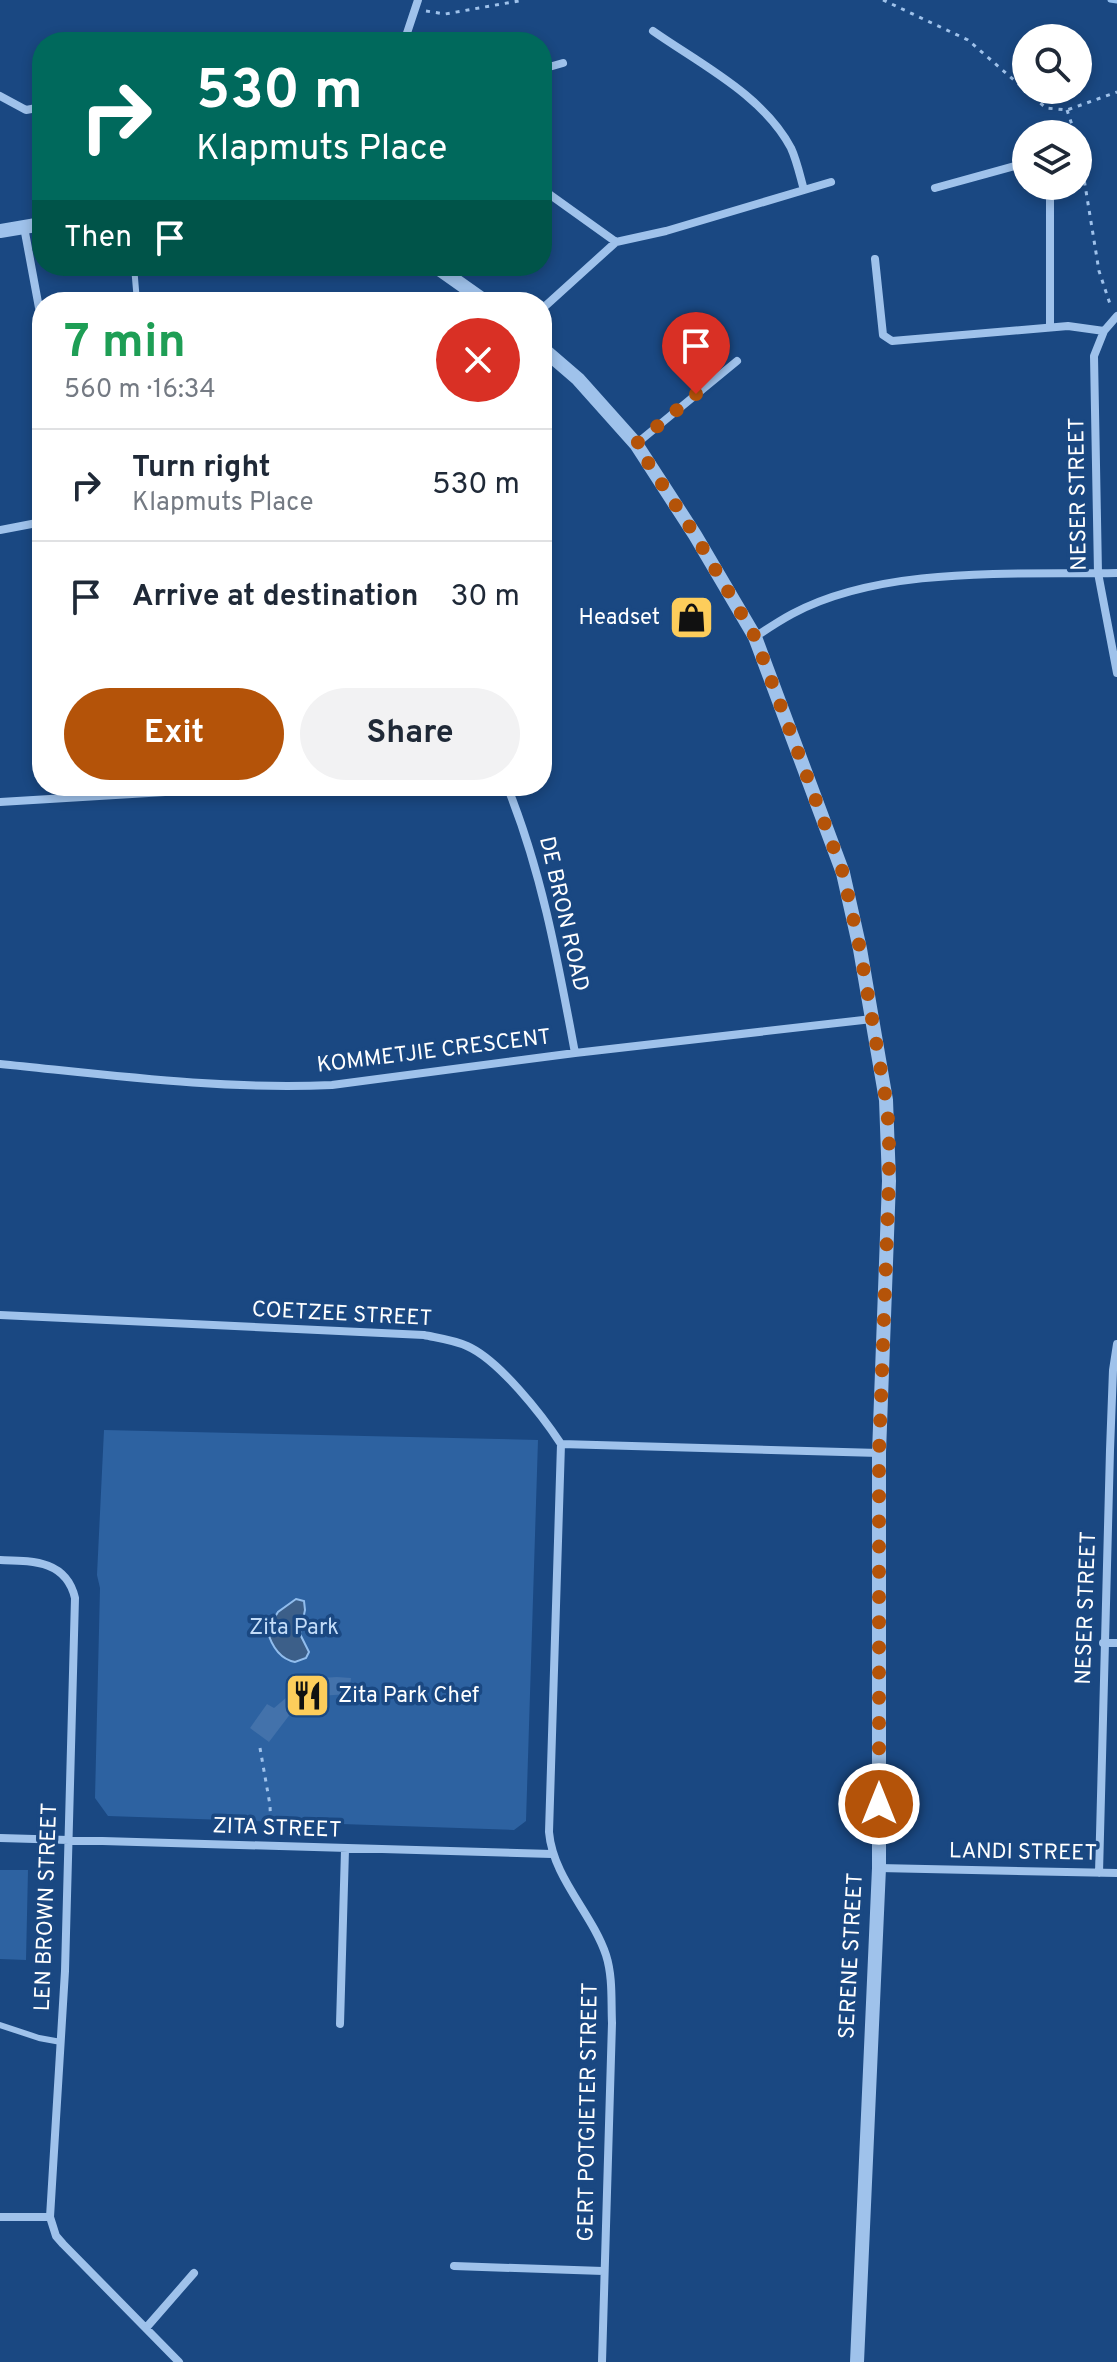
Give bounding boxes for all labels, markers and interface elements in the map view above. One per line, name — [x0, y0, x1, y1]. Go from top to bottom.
map controls — [1012, 24, 1092, 200]
button: search — [1012, 24, 1092, 104]
text: 530 m — [196, 58, 363, 128]
icon: right — [64, 64, 168, 168]
button: layers — [1012, 120, 1092, 200]
text: Klapmuts Place — [196, 127, 447, 173]
icon: arrive — [148, 216, 192, 260]
text: Then — [64, 220, 132, 257]
pin — [662, 312, 730, 394]
text: 7 min — [64, 314, 186, 374]
button: close — [436, 318, 520, 402]
icon: arrive — [674, 324, 718, 368]
text: 560 m · 16:34 — [64, 374, 216, 407]
street label: NESER STREET — [1064, 417, 1094, 571]
text: Turn right — [132, 450, 270, 487]
icon: right — [64, 463, 108, 507]
text: 530 m — [432, 467, 520, 504]
text: Klapmuts Place — [132, 487, 314, 520]
icon: arrive — [64, 575, 108, 619]
text: Arrive at destination — [132, 579, 418, 616]
text: 30 m — [451, 579, 520, 616]
shop icon: Headset — [667, 594, 715, 642]
place label: Headset — [579, 605, 660, 632]
button: Exit — [64, 688, 284, 780]
button: Share — [300, 688, 520, 780]
street label: DE BRON ROAD — [532, 834, 594, 994]
street label: KOMMETJIE CRESCENT — [316, 1024, 552, 1080]
street label: COETZEE STREET — [251, 1297, 433, 1333]
street label: NESER STREET — [1071, 1531, 1103, 1685]
park label: Zita Park — [249, 1615, 339, 1642]
restaurant icon: Zita Park Chef — [283, 1672, 331, 1720]
place label: Zita Park Chef — [338, 1683, 479, 1710]
position arrow — [837, 1762, 921, 1846]
street label: LEN BROWN STREET — [30, 1802, 64, 2012]
street label: ZITA STREET — [212, 1813, 342, 1845]
street label: LANDI STREET — [949, 1838, 1097, 1868]
street label: SERENE STREET — [834, 1872, 870, 2040]
street label: GERT POTGIETER STREET — [573, 1982, 605, 2242]

